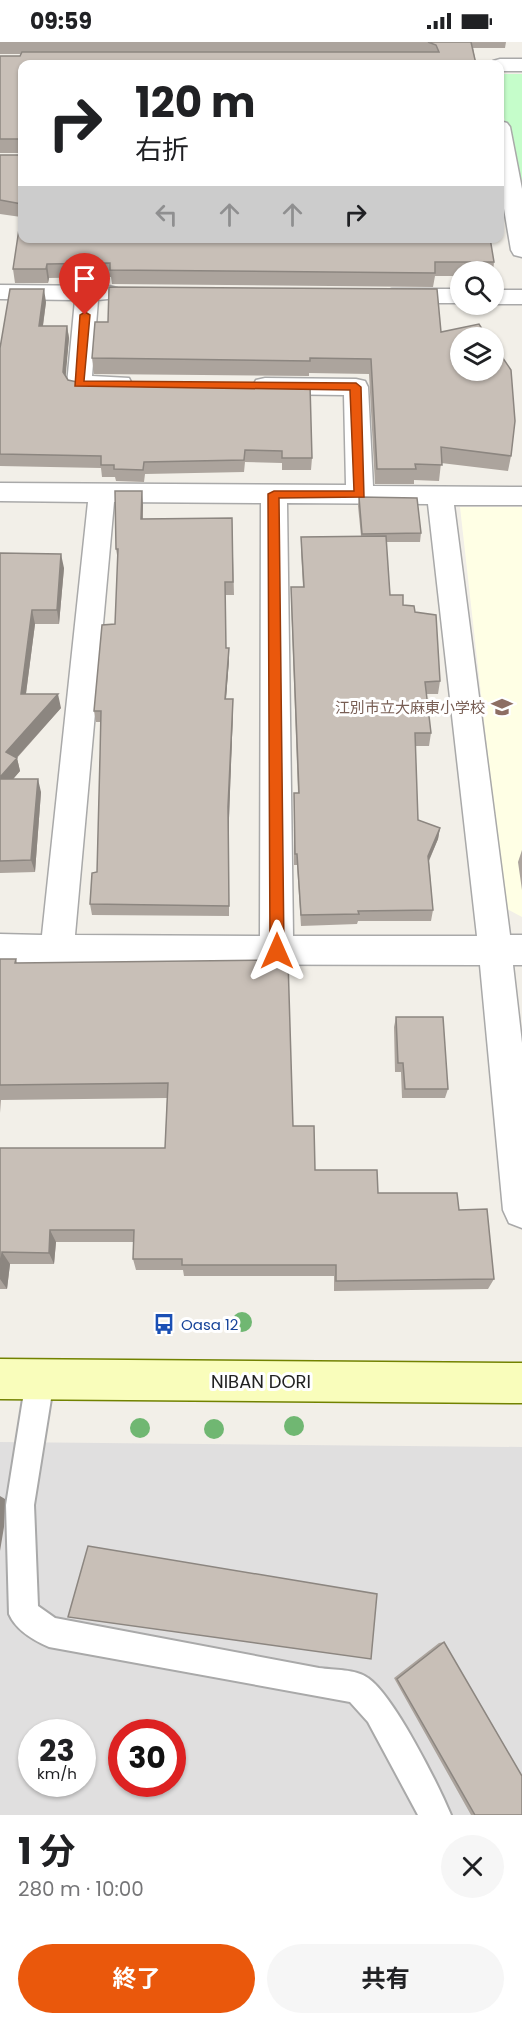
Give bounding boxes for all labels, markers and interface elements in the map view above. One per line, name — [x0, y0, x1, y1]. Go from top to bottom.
text: 09:59 — [30, 6, 92, 37]
text: 120 m — [135, 73, 256, 132]
icon: right — [36, 84, 114, 162]
text: 右折 — [135, 131, 189, 168]
icon: left — [150, 198, 183, 231]
icon: ahead — [213, 198, 246, 231]
icon: ahead — [276, 198, 309, 231]
icon: right — [339, 198, 372, 231]
pin — [59, 253, 110, 315]
map controls — [450, 261, 504, 381]
button: search — [450, 261, 504, 315]
icon: arrive — [68, 262, 101, 295]
button: layers — [450, 327, 504, 381]
school or university icon: 江別市立大麻東小学校 — [490, 695, 514, 719]
place label: 江別市立大麻東小学校 — [335, 697, 485, 718]
position arrow — [245, 919, 309, 983]
bus stop icon: Oasa 12 — [152, 1312, 176, 1336]
place label: Oasa 12 — [181, 1314, 238, 1335]
street label: NIBAN DORI — [211, 1369, 311, 1394]
speed limit sign: 30 — [108, 1719, 186, 1797]
text: 23 — [39, 1729, 75, 1772]
text: km/h — [37, 1763, 77, 1784]
text: 1 分 — [18, 1826, 75, 1877]
button: close — [441, 1835, 504, 1898]
text: 280 m · 10:00 — [18, 1875, 144, 1903]
button: 終了 — [18, 1944, 255, 2013]
button: 共有 — [267, 1944, 504, 2013]

